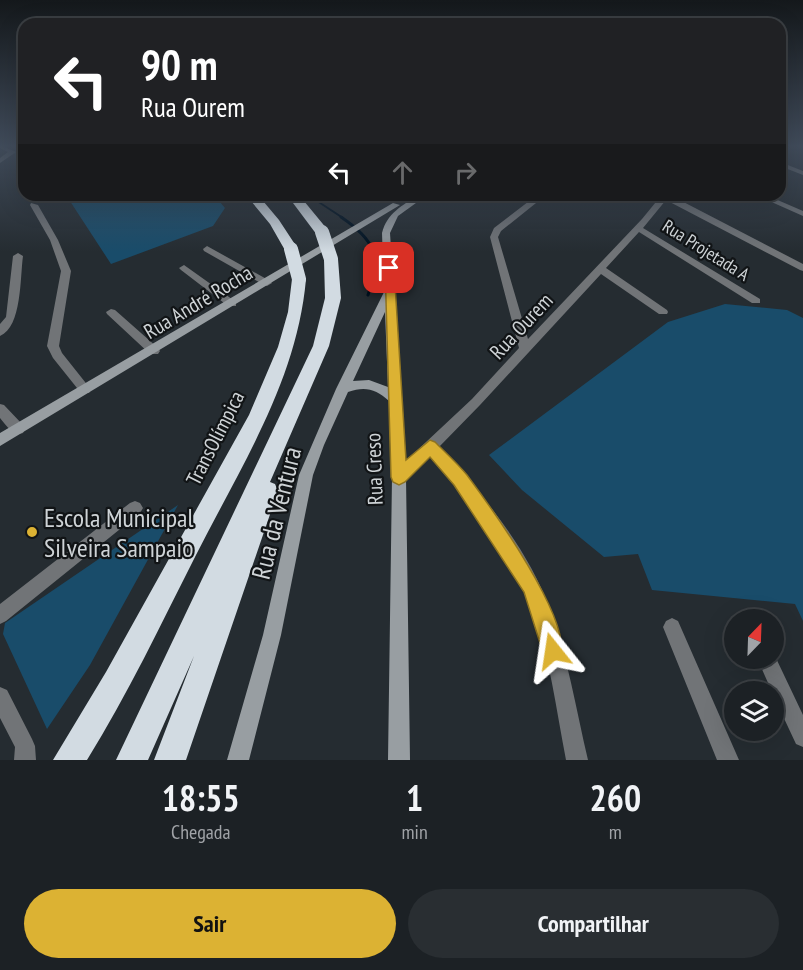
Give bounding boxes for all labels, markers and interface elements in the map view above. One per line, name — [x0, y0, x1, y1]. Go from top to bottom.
text: 90 m — [141, 37, 218, 92]
icon: left — [42, 42, 120, 120]
text: Rua Ourem — [141, 90, 245, 124]
icon: left — [323, 156, 356, 189]
icon: ahead — [386, 156, 419, 189]
icon: right — [449, 156, 482, 189]
street label: Rua Projetada A — [658, 214, 754, 286]
pin — [363, 242, 414, 293]
icon: arrive — [372, 251, 405, 284]
street label: Rua André Rocha — [139, 259, 257, 345]
street label: Rua Ourem — [484, 287, 558, 365]
street label: TransOlímpica — [180, 386, 250, 490]
street label: Rua Creso — [359, 433, 389, 505]
street label: Rua da Ventura — [244, 443, 308, 583]
place label: Escola Municipal Silveira Sampaio — [44, 501, 194, 564]
marker: Escola Municipal Silveira Sampaio — [25, 525, 39, 539]
north arrow — [724, 609, 784, 669]
map controls — [724, 609, 784, 741]
position arrow — [521, 619, 585, 683]
button: layers — [724, 681, 784, 741]
text: 18:55 — [162, 774, 240, 821]
text: 1 — [406, 774, 423, 821]
text: 260 — [590, 774, 641, 821]
text: Chegada — [171, 819, 230, 845]
text: min — [402, 819, 428, 845]
text: m — [609, 819, 622, 845]
button: Sair — [24, 889, 396, 958]
button: Compartilhar — [408, 889, 779, 958]

